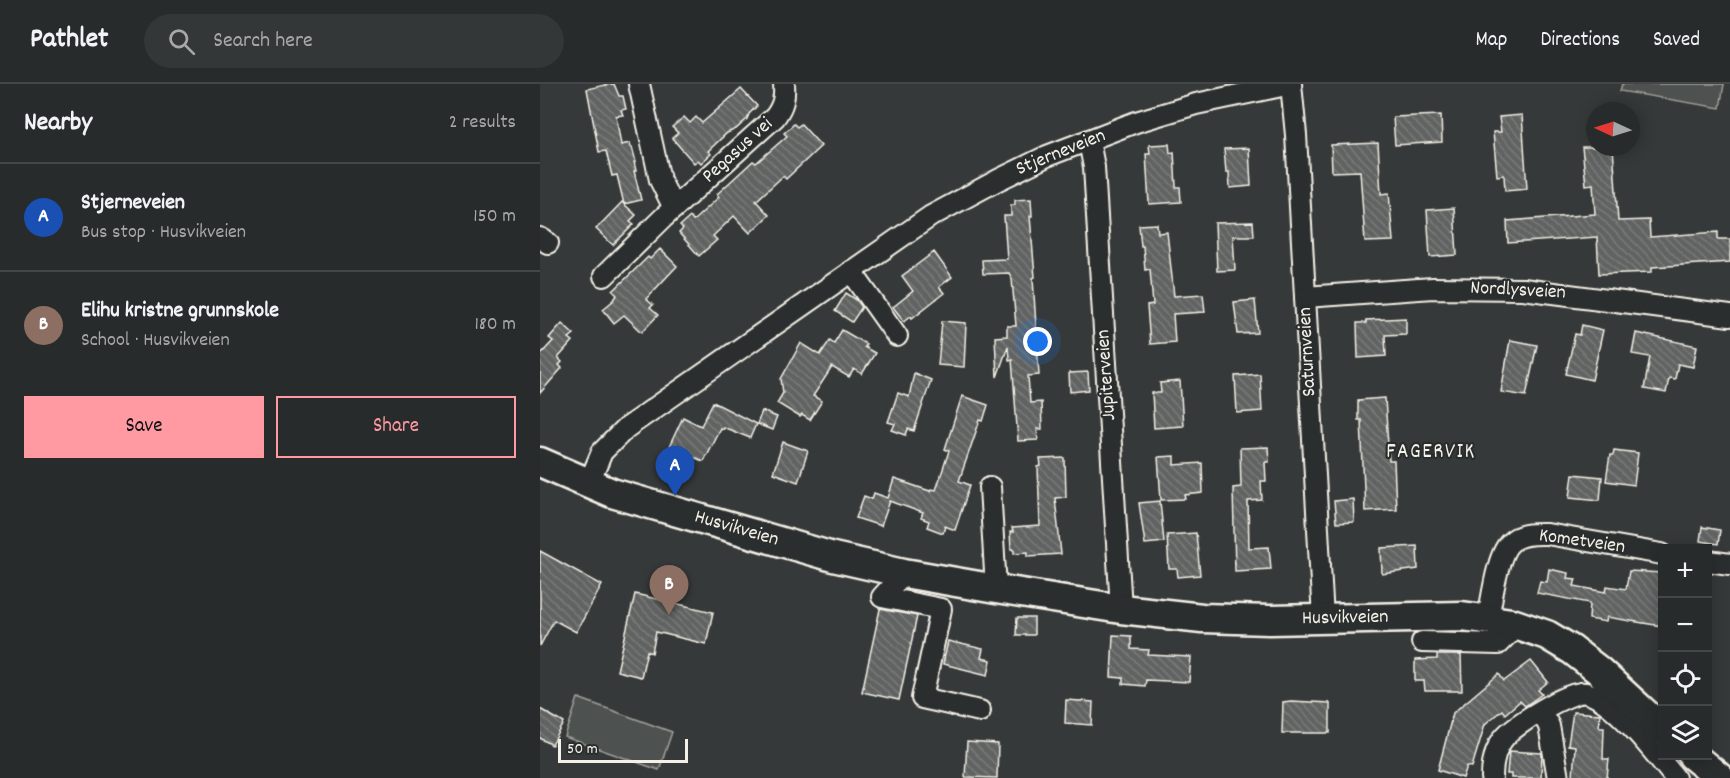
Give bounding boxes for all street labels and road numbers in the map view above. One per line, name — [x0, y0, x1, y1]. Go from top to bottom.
street label: Pegasus vei — [696, 111, 780, 190]
street label: Stjerneveien — [1012, 122, 1110, 184]
street label: Nordlysveien — [1469, 275, 1567, 307]
street label: Saturnveien — [1292, 306, 1324, 398]
street label: Jupiterveien — [1090, 329, 1124, 421]
street label: Husvikveien — [691, 504, 782, 555]
street label: Kometveien — [1537, 522, 1627, 562]
street label: Husvikveien — [1302, 604, 1389, 633]

